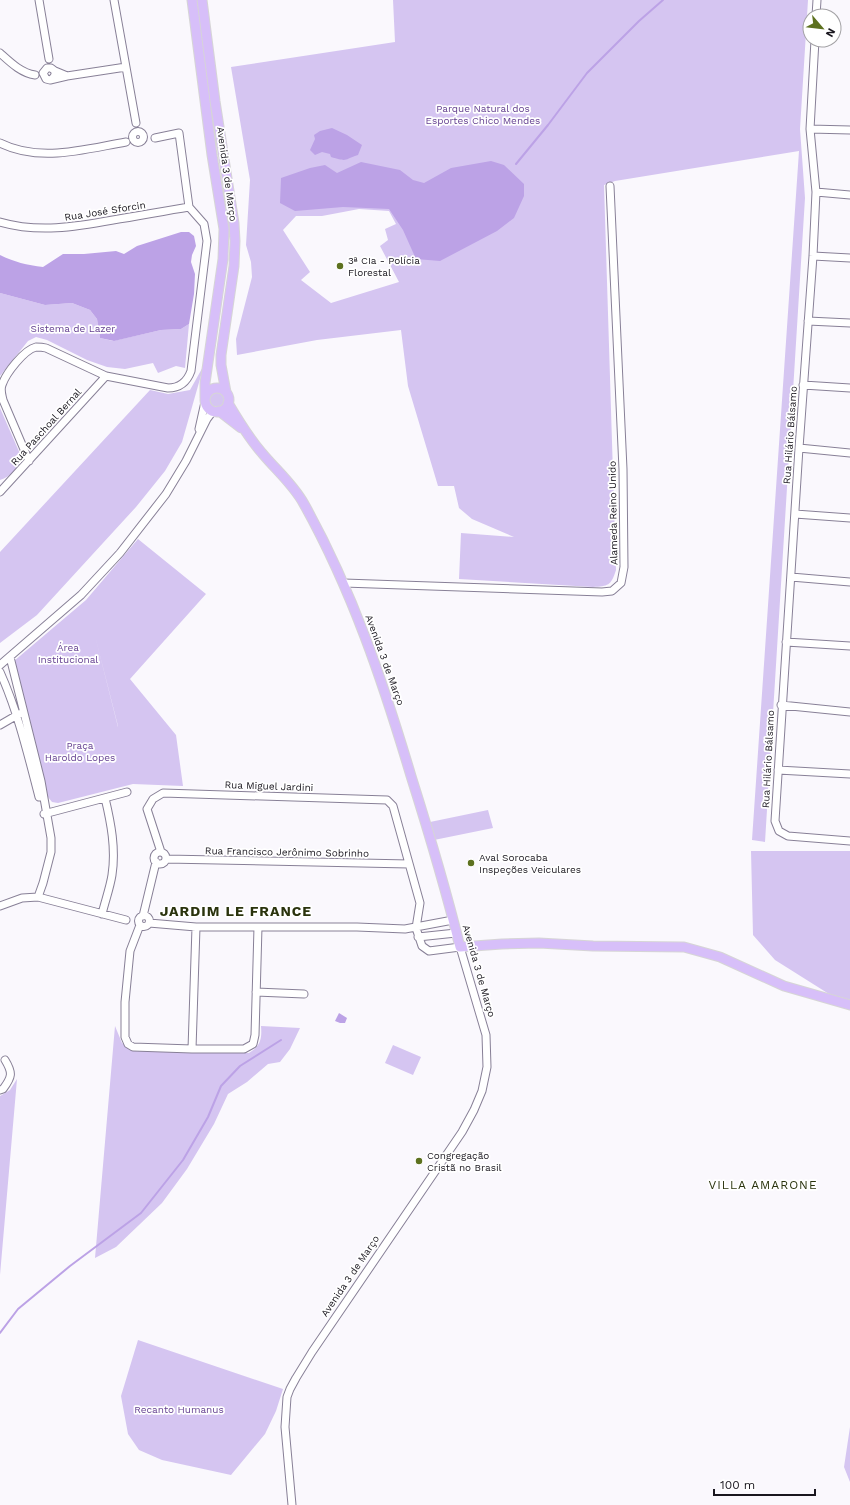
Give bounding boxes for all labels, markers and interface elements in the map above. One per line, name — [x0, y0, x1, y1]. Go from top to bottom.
north arrow — [802, 8, 842, 48]
text: N — [823, 26, 838, 39]
park label: Parque Natural dos Esportes Chico Mendes — [426, 103, 540, 126]
street label: Avenida 3 de Março — [215, 126, 239, 222]
street label: Rua José Sforcin — [64, 199, 146, 223]
place label: 3ª CIa - Polícia Florestal — [348, 255, 420, 278]
marker: 3ª CIa - Polícia Florestal — [335, 261, 345, 271]
park label: Sistema de Lazer — [31, 323, 115, 334]
street label: Rua Paschoal Bernal — [9, 386, 83, 468]
street label: Rua Hilário Bálsamo — [781, 386, 799, 484]
street label: Alameda Reino Unido — [607, 461, 619, 565]
street label: Avenida 3 de Março — [363, 613, 407, 707]
park label: Área Institucional — [38, 642, 98, 665]
street label: Rua Hilário Bálsamo — [760, 710, 776, 808]
park label: Praça Haroldo Lopes — [45, 740, 115, 763]
street label: Rua Miguel Jardini — [224, 779, 314, 793]
street label: Rua Francisco Jerônimo Sobrinho — [205, 845, 369, 859]
place label: Aval Sorocaba Inspeções Veiculares — [479, 852, 581, 875]
marker: Aval Sorocaba Inspeções Veiculares — [466, 858, 476, 868]
district label: JARDIM LE FRANCE — [160, 903, 312, 919]
street label: Avenida 3 de Março — [461, 924, 497, 1018]
place label: Congregação Cristã no Brasil — [427, 1150, 502, 1173]
marker: Congregação Cristã no Brasil — [414, 1156, 424, 1166]
district label: VILLA AMARONE — [708, 1178, 818, 1192]
street label: Avenida 3 de Março — [319, 1233, 381, 1319]
park label: Recanto Humanus — [134, 1404, 224, 1415]
scale bar — [714, 1471, 815, 1497]
text: 100 m — [720, 1478, 755, 1492]

